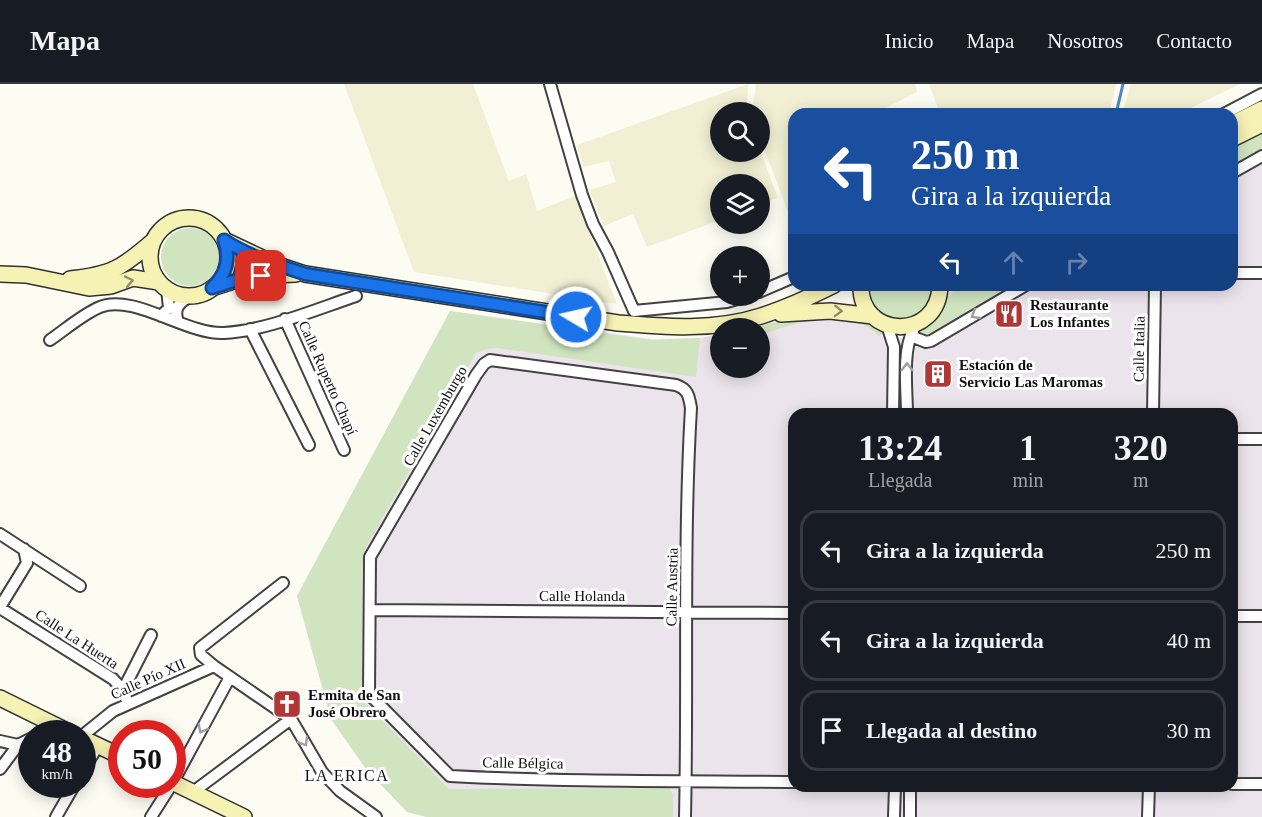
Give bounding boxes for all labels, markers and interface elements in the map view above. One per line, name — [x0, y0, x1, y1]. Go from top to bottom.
text: Mapa — [30, 25, 100, 56]
text: Inicio — [885, 29, 934, 53]
text: Mapa — [967, 29, 1014, 53]
text: Nosotros — [1047, 29, 1123, 53]
text: Contacto — [1156, 29, 1232, 53]
map controls — [710, 102, 770, 378]
button: search — [710, 102, 770, 162]
icon: left — [812, 132, 890, 210]
text: 250 m — [911, 132, 1020, 178]
button: layers — [710, 174, 770, 234]
text: Gira a la izquierda — [911, 181, 1111, 211]
button: + — [710, 246, 770, 306]
icon: left — [934, 246, 967, 279]
icon: ahead — [997, 246, 1030, 279]
icon: right — [1060, 246, 1093, 279]
pin — [235, 250, 286, 301]
icon: arrive — [244, 259, 277, 292]
one-way arrow — [124, 275, 134, 288]
position arrow — [544, 285, 608, 349]
place label: Restaurante Los Infantes — [1030, 297, 1110, 330]
restaurant icon: Restaurante Los Infantes — [993, 298, 1025, 330]
one-way arrow — [833, 305, 842, 317]
one-way arrow — [971, 308, 981, 319]
street label: Calle Italia — [1130, 315, 1148, 382]
street label: Calle Ruperto Chapí — [296, 318, 360, 438]
button: − — [710, 318, 770, 378]
place label: Estación de Servicio Las Maromas — [959, 357, 1103, 390]
building icon: Estación de Servicio Las Maromas — [922, 358, 954, 390]
street label: Calle Luxemburgo — [400, 363, 470, 469]
one-way arrow — [901, 363, 913, 372]
text: 13:24 — [858, 428, 942, 468]
text: 1 — [1019, 428, 1037, 468]
text: 320 — [1114, 428, 1168, 468]
text: Llegada — [868, 469, 932, 491]
text: min — [1012, 469, 1044, 491]
text: m — [1133, 469, 1149, 491]
icon: left — [815, 534, 848, 567]
text: Gira a la izquierda — [866, 538, 1044, 563]
text: 250 m — [1155, 538, 1211, 563]
street label: Calle Austria — [663, 547, 681, 627]
street label: Calle Holanda — [539, 588, 625, 604]
street label: Calle La Huerta — [32, 606, 122, 672]
icon: left — [815, 624, 848, 657]
text: Gira a la izquierda — [866, 628, 1044, 653]
text: 40 m — [1166, 628, 1211, 653]
street label: Calle Pío XII — [108, 655, 188, 703]
place label: Ermita de San José Obrero — [308, 687, 401, 720]
church icon: Ermita de San José Obrero — [271, 688, 303, 720]
icon: arrive — [815, 714, 848, 747]
text: Llegada al destino — [866, 718, 1037, 743]
text: 30 m — [1166, 718, 1211, 743]
speed limit sign: 50 — [108, 720, 186, 798]
one-way arrow — [198, 723, 209, 733]
text: 48 — [42, 735, 72, 768]
one-way arrow — [297, 736, 308, 746]
street label: Calle Bélgica — [482, 754, 564, 772]
text: km/h — [42, 766, 72, 782]
district label: LA ERICA — [305, 767, 389, 784]

